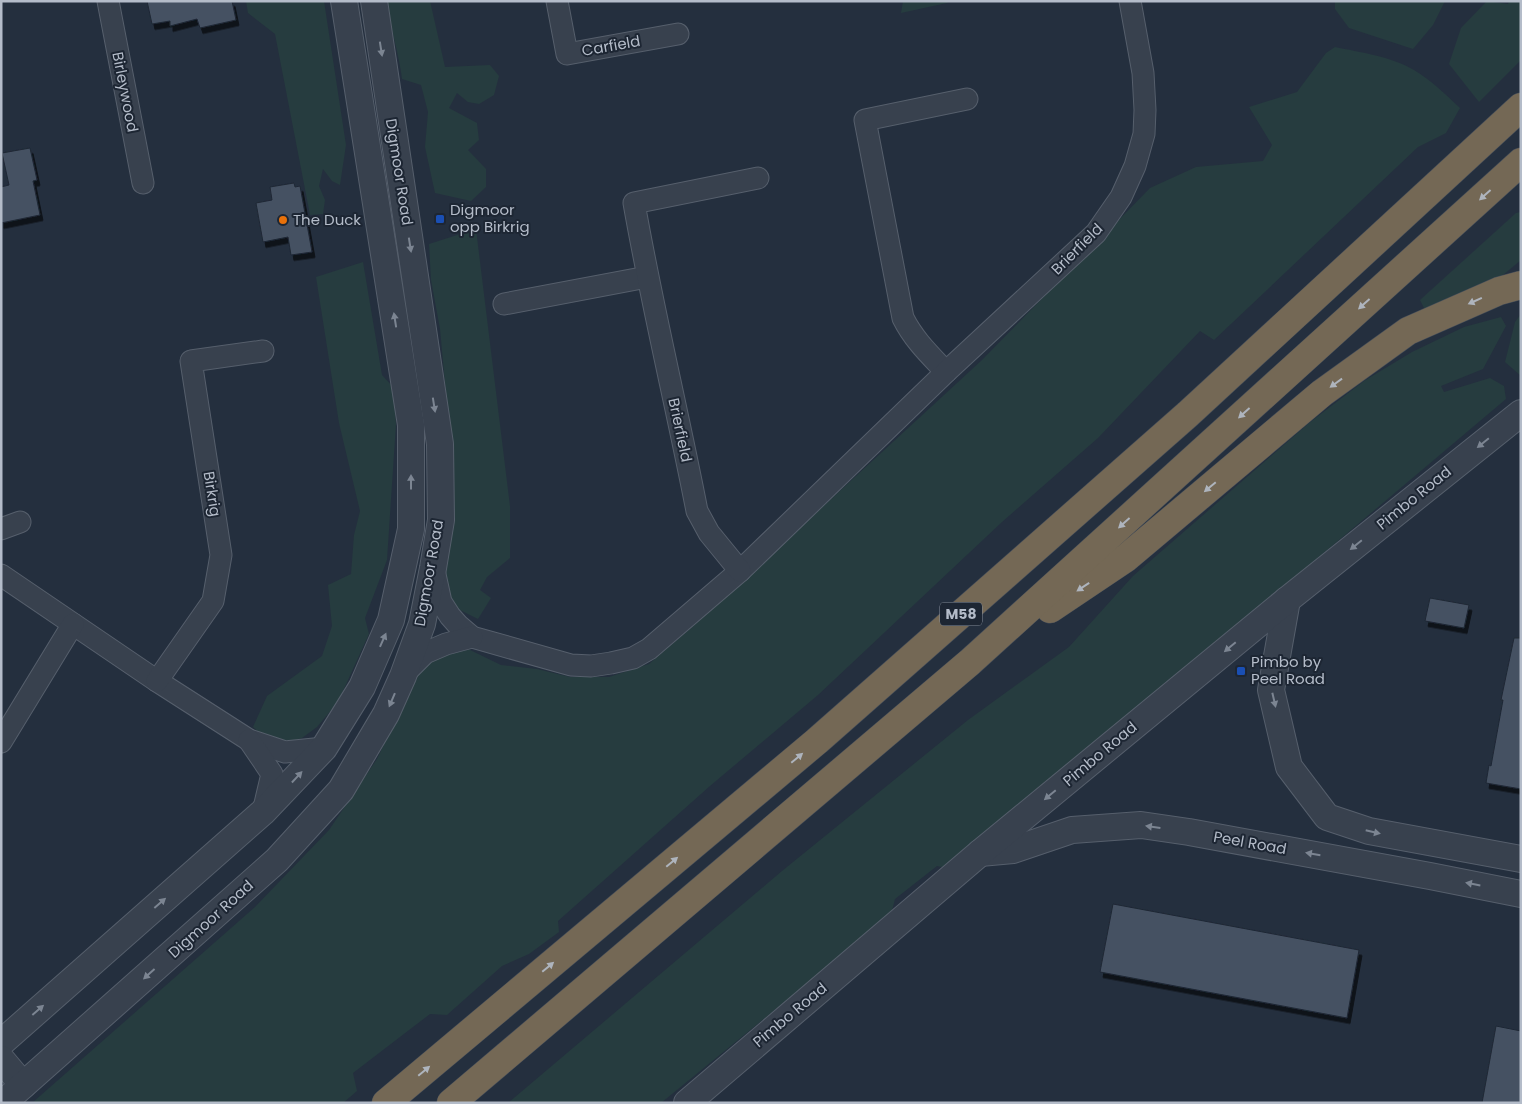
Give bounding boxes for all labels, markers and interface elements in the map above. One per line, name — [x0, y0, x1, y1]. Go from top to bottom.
street label: Carfield — [580, 30, 642, 61]
one-way arrow — [377, 42, 385, 58]
street label: Birleywood — [107, 50, 144, 134]
street label: Digmoor Road — [381, 117, 418, 227]
one-way arrow — [1479, 189, 1491, 201]
place label: Digmoor opp Birkrig — [450, 199, 530, 237]
place label: The Duck — [293, 209, 361, 230]
marker: Digmoor opp Birkrig — [434, 213, 446, 225]
marker: The Duck — [277, 214, 289, 226]
street label: Brierfield — [1046, 218, 1107, 279]
one-way arrow — [407, 237, 415, 253]
one-way arrow — [1359, 298, 1371, 310]
one-way arrow — [1468, 298, 1482, 306]
one-way arrow — [390, 312, 398, 328]
one-way arrow — [1329, 378, 1343, 388]
street label: Brierfield — [663, 396, 698, 464]
one-way arrow — [431, 398, 439, 414]
one-way arrow — [1238, 408, 1251, 419]
one-way arrow — [1477, 438, 1490, 449]
street label: Pimbo Road — [1372, 461, 1455, 534]
street label: Birkrig — [199, 470, 226, 518]
one-way arrow — [407, 473, 415, 489]
one-way arrow — [1204, 481, 1217, 492]
one-way arrow — [1118, 517, 1130, 529]
street label: Digmoor Road — [409, 518, 448, 628]
one-way arrow — [1350, 540, 1363, 551]
one-way arrow — [1076, 582, 1089, 592]
road number: M58 — [940, 602, 982, 626]
one-way arrow — [379, 633, 387, 647]
one-way arrow — [1223, 642, 1236, 653]
place label: Pimbo by Peel Road — [1251, 651, 1325, 689]
marker: Pimbo by Peel Road — [1235, 665, 1247, 677]
one-way arrow — [1270, 692, 1278, 707]
one-way arrow — [388, 693, 396, 707]
street label: Pimbo Road — [1058, 716, 1141, 791]
one-way arrow — [790, 752, 803, 763]
one-way arrow — [291, 771, 303, 783]
one-way arrow — [1044, 790, 1057, 801]
one-way arrow — [1145, 823, 1161, 831]
street label: Peel Road — [1212, 826, 1288, 859]
one-way arrow — [1365, 828, 1381, 836]
one-way arrow — [1305, 850, 1321, 858]
one-way arrow — [666, 857, 679, 868]
street label: Digmoor Road — [164, 875, 258, 962]
one-way arrow — [1465, 880, 1481, 888]
one-way arrow — [154, 898, 166, 909]
one-way arrow — [541, 961, 554, 972]
one-way arrow — [144, 968, 156, 980]
street label: Pimbo Road — [748, 977, 831, 1052]
one-way arrow — [31, 1005, 44, 1016]
one-way arrow — [417, 1066, 430, 1077]

